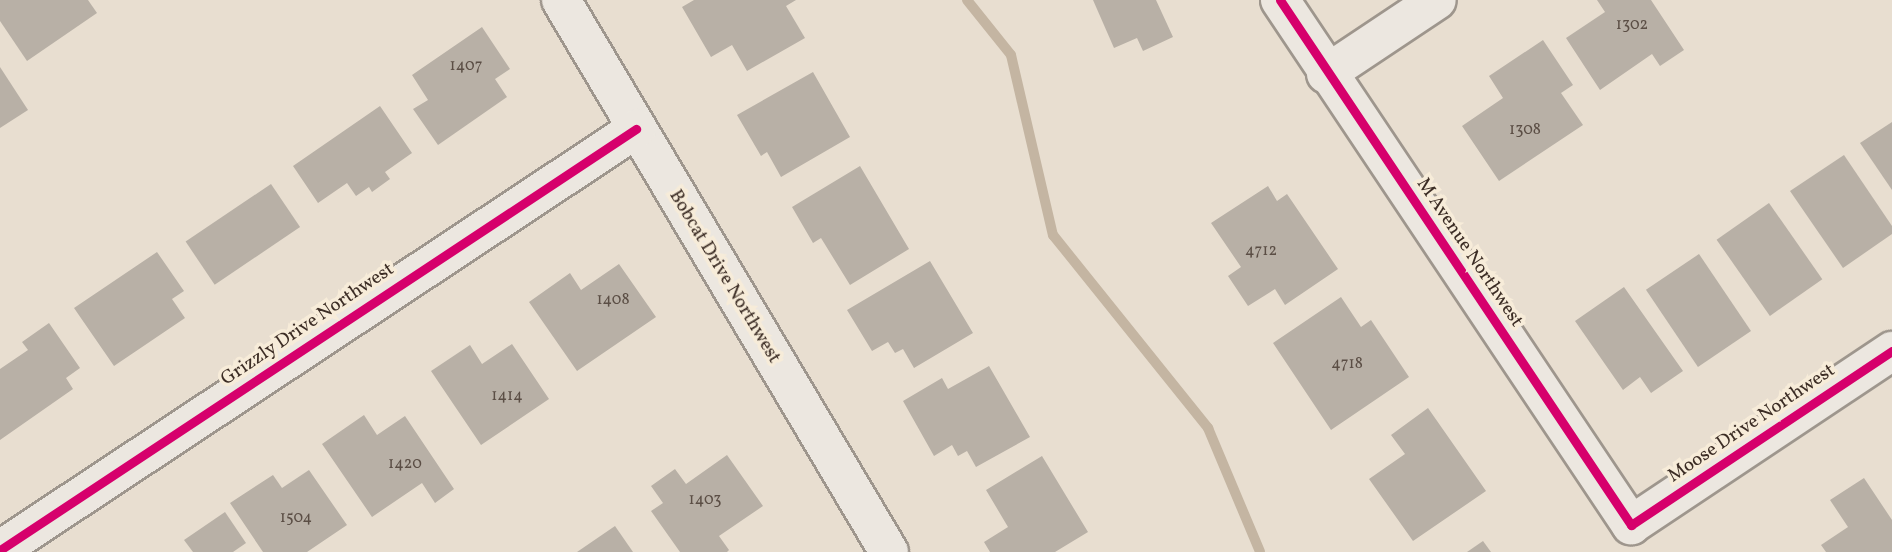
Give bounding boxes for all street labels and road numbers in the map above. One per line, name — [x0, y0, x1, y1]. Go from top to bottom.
street label: M Avenue Northwest — [1411, 174, 1527, 332]
street label: Bobcat Drive Northwest — [663, 186, 785, 368]
street label: Grizzly Drive Northwest — [217, 258, 399, 392]
street label: Moose Drive Northwest — [1664, 360, 1840, 488]

